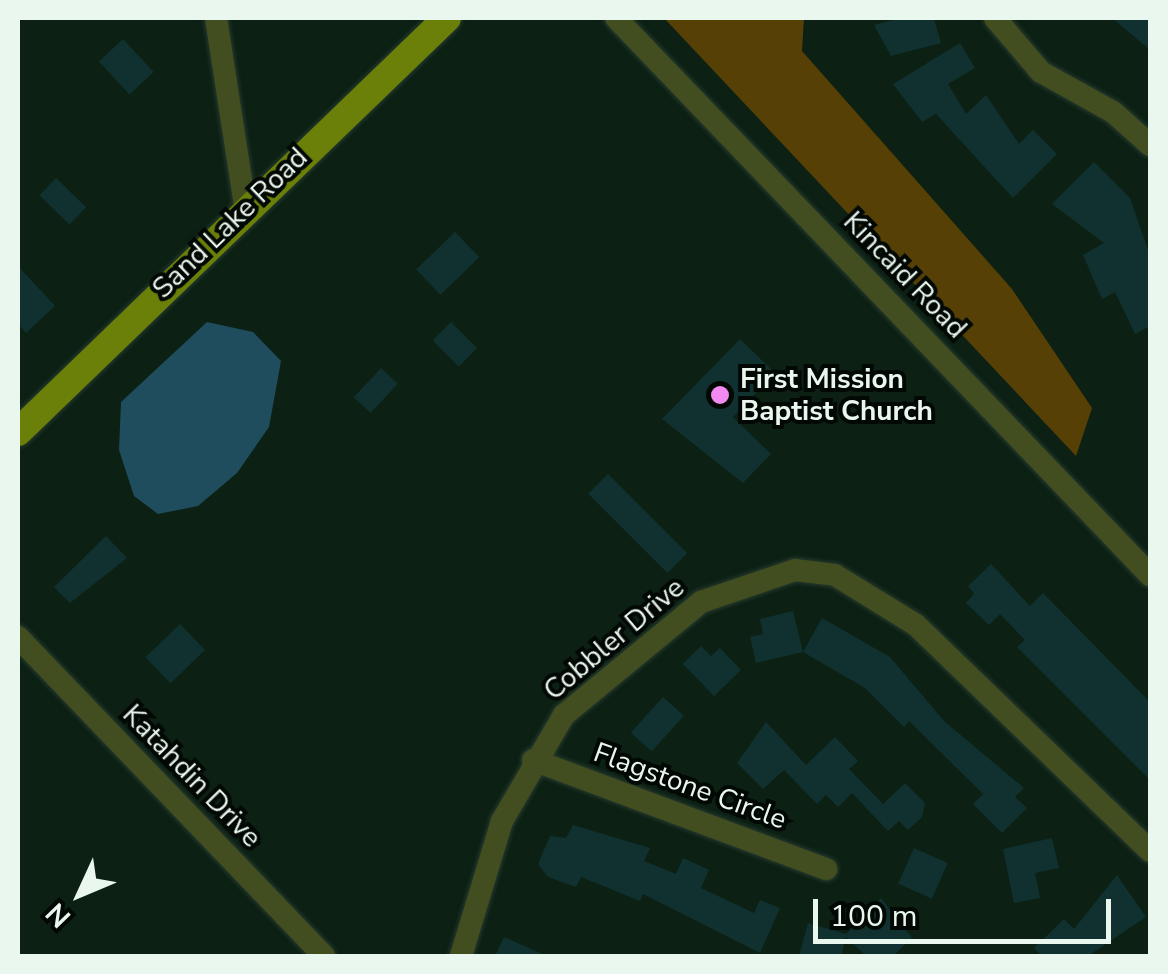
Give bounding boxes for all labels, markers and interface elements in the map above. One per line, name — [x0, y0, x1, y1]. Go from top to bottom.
street label: Sand Lake Road — [146, 141, 314, 305]
street label: Kincaid Road — [836, 205, 974, 345]
place label: First Mission Baptist Church — [740, 362, 933, 428]
marker: First Mission Baptist Church — [709, 384, 731, 406]
street label: Cobbler Drive — [537, 571, 691, 707]
street label: Katahdin Drive — [116, 698, 268, 854]
street label: Flagstone Circle — [589, 736, 791, 836]
north arrow — [30, 844, 130, 944]
scale bar — [818, 879, 1116, 941]
text: N — [37, 894, 79, 936]
text: 100 m — [830, 896, 917, 937]

